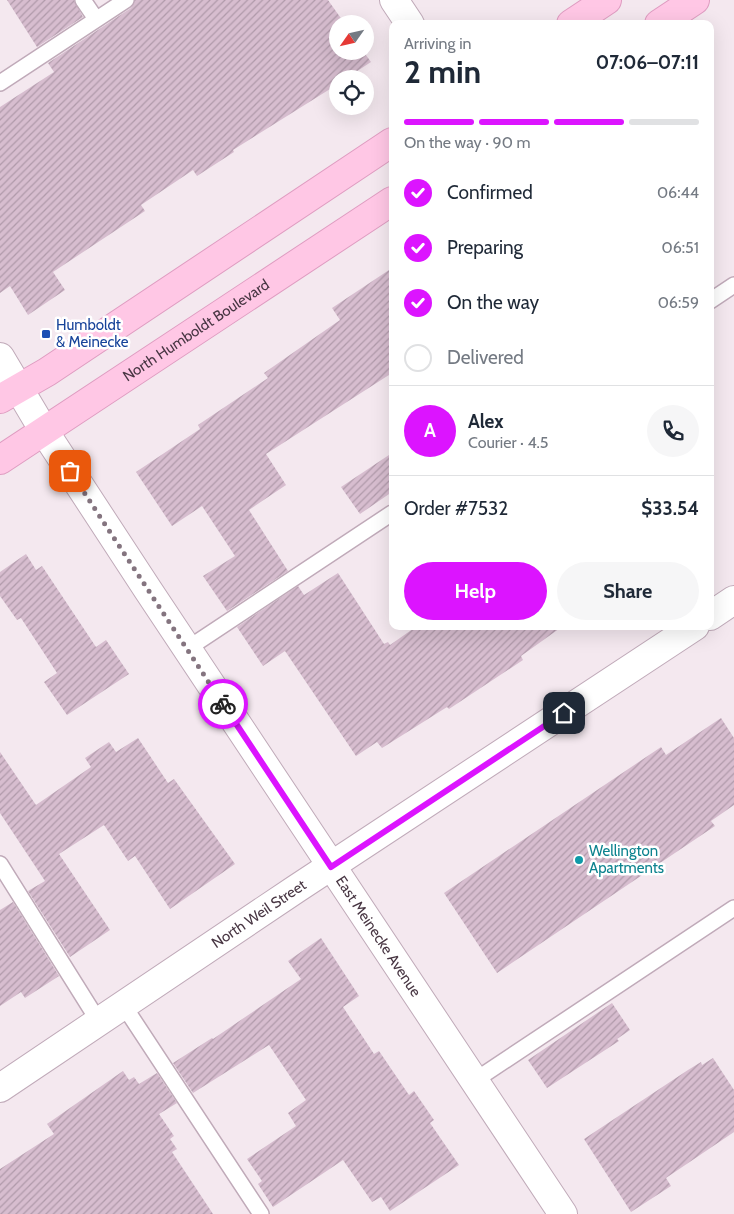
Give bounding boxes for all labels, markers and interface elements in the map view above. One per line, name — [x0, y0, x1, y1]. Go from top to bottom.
north arrow — [329, 15, 374, 60]
map controls — [329, 15, 374, 115]
text: Arriving in — [404, 34, 471, 53]
text: 07:06–07:11 — [596, 51, 699, 74]
text: 2 min — [404, 52, 481, 91]
button: locate — [329, 70, 374, 115]
text: On the way · 90 m — [404, 133, 530, 152]
icon: check — [404, 179, 432, 207]
text: Confirmed — [447, 181, 533, 204]
text: 06:44 — [657, 183, 699, 202]
icon: check — [404, 234, 432, 262]
text: Preparing — [447, 236, 523, 259]
text: 06:51 — [662, 238, 699, 257]
street label: North Humboldt Boulevard — [119, 276, 273, 385]
icon: check — [404, 289, 432, 317]
text: On the way — [447, 291, 539, 314]
text: 06:59 — [658, 293, 699, 312]
place label: Humboldt & Meinecke — [56, 316, 129, 351]
marker: Humboldt & Meinecke — [40, 328, 52, 340]
text: Delivered — [447, 346, 524, 369]
button: phone — [647, 405, 699, 457]
text: Alex — [468, 410, 504, 433]
text: A — [424, 419, 436, 442]
text: Courier · 4.5 — [468, 433, 549, 452]
pin — [49, 450, 91, 492]
icon: bag — [56, 457, 84, 485]
text: Order #7532 — [404, 497, 508, 520]
text: $33.54 — [641, 497, 699, 520]
button: Help — [404, 562, 547, 620]
button: Share — [557, 562, 699, 620]
courier — [198, 679, 248, 729]
icon: bike — [209, 690, 237, 718]
pin — [543, 692, 585, 734]
icon: home — [550, 699, 578, 727]
place label: Wellington Apartments — [589, 842, 664, 877]
marker: Wellington Apartments — [573, 854, 585, 866]
street label: East Meinecke Avenue — [332, 873, 425, 1000]
street label: North Weil Street — [208, 876, 310, 952]

